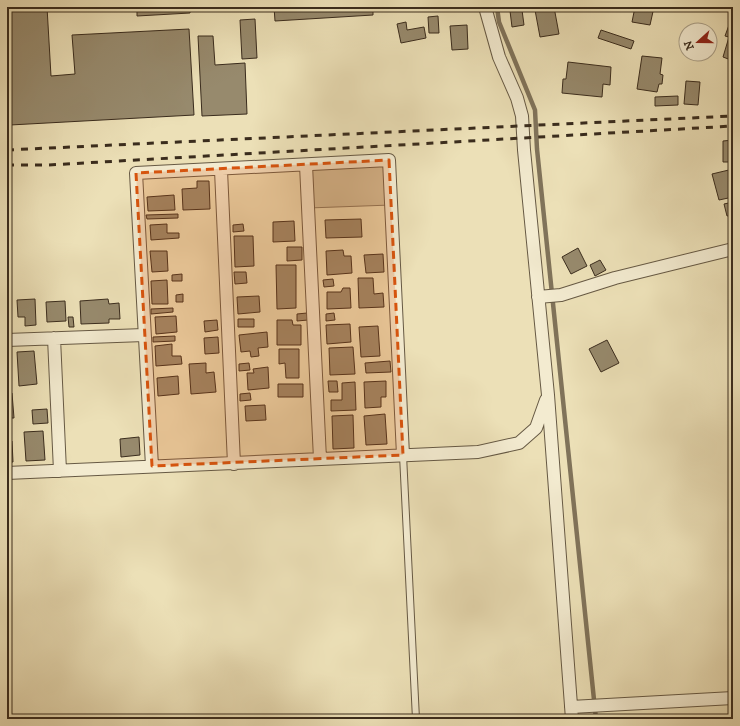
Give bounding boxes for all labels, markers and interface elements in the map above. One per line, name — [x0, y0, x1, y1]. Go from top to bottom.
north arrow — [678, 22, 718, 62]
text: N — [681, 39, 698, 52]

